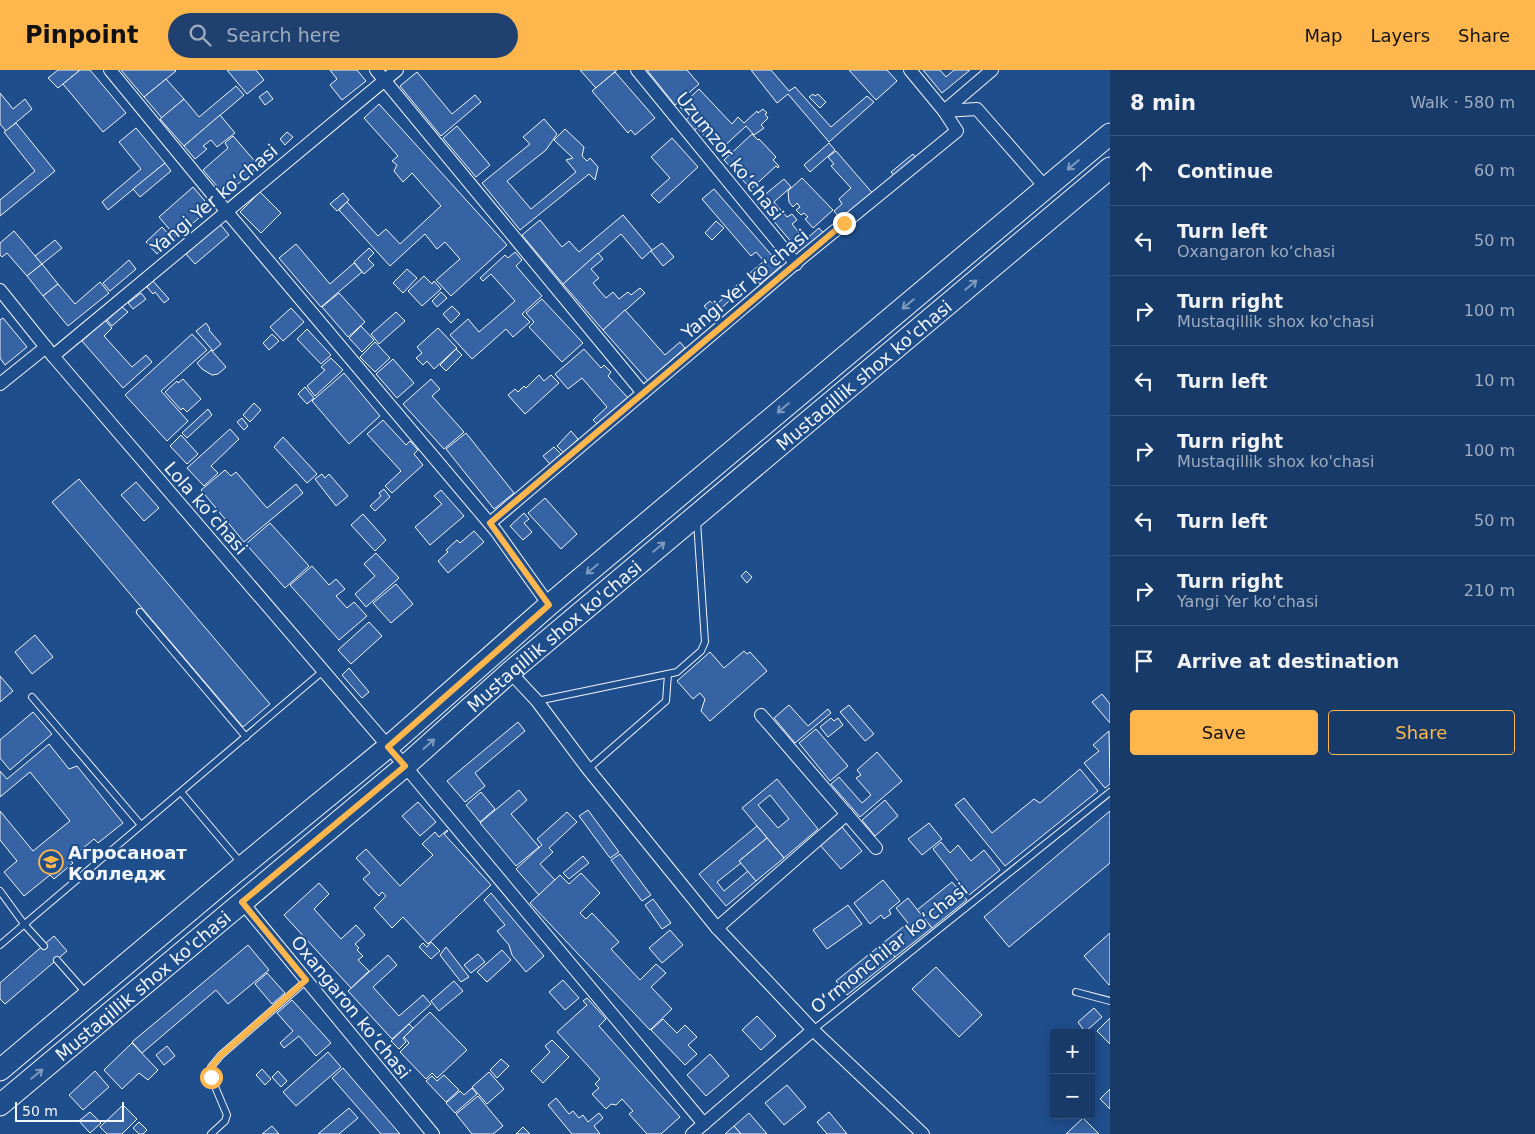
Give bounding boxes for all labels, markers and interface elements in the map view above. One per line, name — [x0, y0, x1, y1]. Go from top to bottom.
search box — [168, 13, 518, 58]
text: Pinpoint — [25, 21, 138, 49]
icon: search — [186, 21, 214, 49]
text: Search here — [226, 24, 341, 46]
text: Map — [1304, 25, 1342, 46]
text: Layers — [1370, 25, 1430, 46]
text: Share — [1458, 25, 1510, 46]
street label: Uzumzor koʻchasi — [672, 88, 788, 224]
text: 8 min — [1130, 91, 1196, 115]
text: Walk · 580 m — [1410, 93, 1515, 112]
street label: Yangi Yer koʻchasi — [146, 140, 282, 259]
icon: ahead — [1130, 157, 1158, 185]
one-way arrow — [1066, 160, 1079, 171]
text: Continue — [1177, 160, 1273, 182]
text: 60 m — [1474, 161, 1515, 180]
route end — [833, 212, 856, 235]
text: Turn left — [1177, 220, 1268, 242]
street label: Yangi Yer koʻchasi — [677, 225, 813, 344]
icon: left — [1130, 227, 1158, 255]
text: 50 m — [1474, 231, 1515, 250]
text: Oxangaron koʻchasi — [1177, 242, 1335, 261]
one-way arrow — [964, 279, 977, 290]
text: Turn right — [1177, 290, 1283, 312]
street label: Mustaqillik shox ko'chasi — [772, 295, 956, 454]
icon: right — [1130, 297, 1158, 325]
one-way arrow — [902, 298, 915, 309]
text: 100 m — [1464, 301, 1515, 320]
text: Mustaqillik shox ko'chasi — [1177, 312, 1374, 331]
icon: left — [1130, 367, 1158, 395]
text: Turn left — [1177, 370, 1268, 392]
text: 10 m — [1474, 371, 1515, 390]
one-way arrow — [777, 402, 790, 414]
text: Turn right — [1177, 430, 1283, 452]
icon: right — [1130, 437, 1158, 465]
text: 100 m — [1464, 441, 1515, 460]
text: Mustaqillik shox ko'chasi — [1177, 452, 1374, 471]
street label: Lola koʻchasi — [160, 457, 252, 559]
icon: left — [1130, 507, 1158, 535]
text: Turn left — [1177, 510, 1268, 532]
text: 50 m — [1474, 511, 1515, 530]
one-way arrow — [652, 541, 665, 552]
street label: Mustaqillik shox ko'chasi — [463, 556, 645, 716]
one-way arrow — [585, 563, 598, 574]
text: Turn right — [1177, 570, 1283, 592]
icon: right — [1130, 577, 1158, 605]
text: 210 m — [1464, 581, 1515, 600]
text: Yangi Yer koʻchasi — [1177, 592, 1318, 611]
icon: arrive — [1130, 647, 1158, 675]
text: Arrive at destination — [1177, 650, 1399, 672]
button: Save — [1130, 710, 1318, 755]
button: Share — [1328, 710, 1515, 755]
one-way arrow — [423, 738, 436, 750]
place label: Агросаноат Колледж — [68, 842, 187, 884]
school or university icon: Агросаноат Колледж — [38, 849, 64, 875]
street label: Oʻrmonchilar koʻchasi — [806, 878, 972, 1018]
street label: Mustaqillik shox ko'chasi — [51, 906, 235, 1065]
street label: Oxangaron koʻchasi — [287, 931, 415, 1083]
map controls — [1050, 1029, 1095, 1119]
button: + — [1050, 1029, 1095, 1074]
route start — [200, 1066, 223, 1089]
one-way arrow — [31, 1068, 44, 1079]
button: − — [1050, 1074, 1095, 1119]
scale bar — [15, 1099, 124, 1122]
text: 50 m — [22, 1103, 58, 1119]

